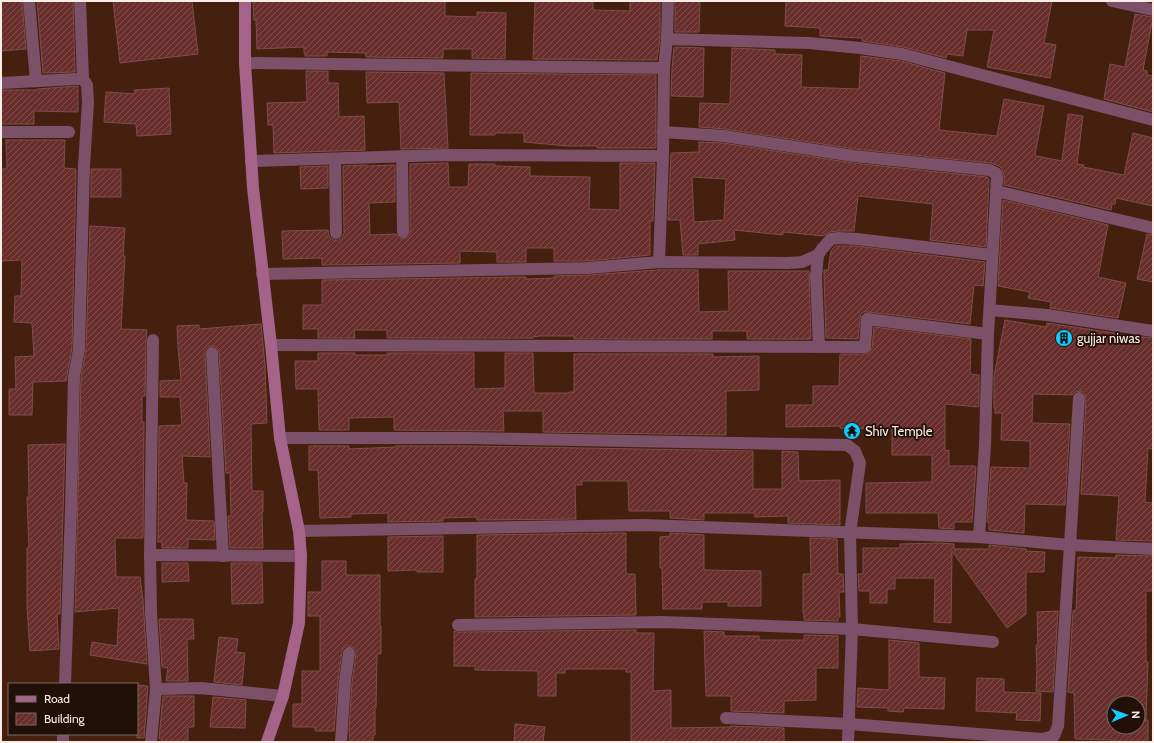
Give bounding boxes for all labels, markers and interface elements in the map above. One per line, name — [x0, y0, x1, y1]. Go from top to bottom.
building icon: gujjar niwas — [1054, 328, 1074, 348]
place label: gujjar niwas — [1077, 330, 1141, 347]
temple icon: Shiv Temple — [842, 421, 862, 441]
place label: Shiv Temple — [865, 423, 933, 439]
legend — [8, 683, 138, 735]
text: Road — [44, 691, 70, 706]
north arrow — [1106, 695, 1146, 735]
text: Building — [44, 711, 86, 726]
text: N — [1129, 711, 1143, 719]

